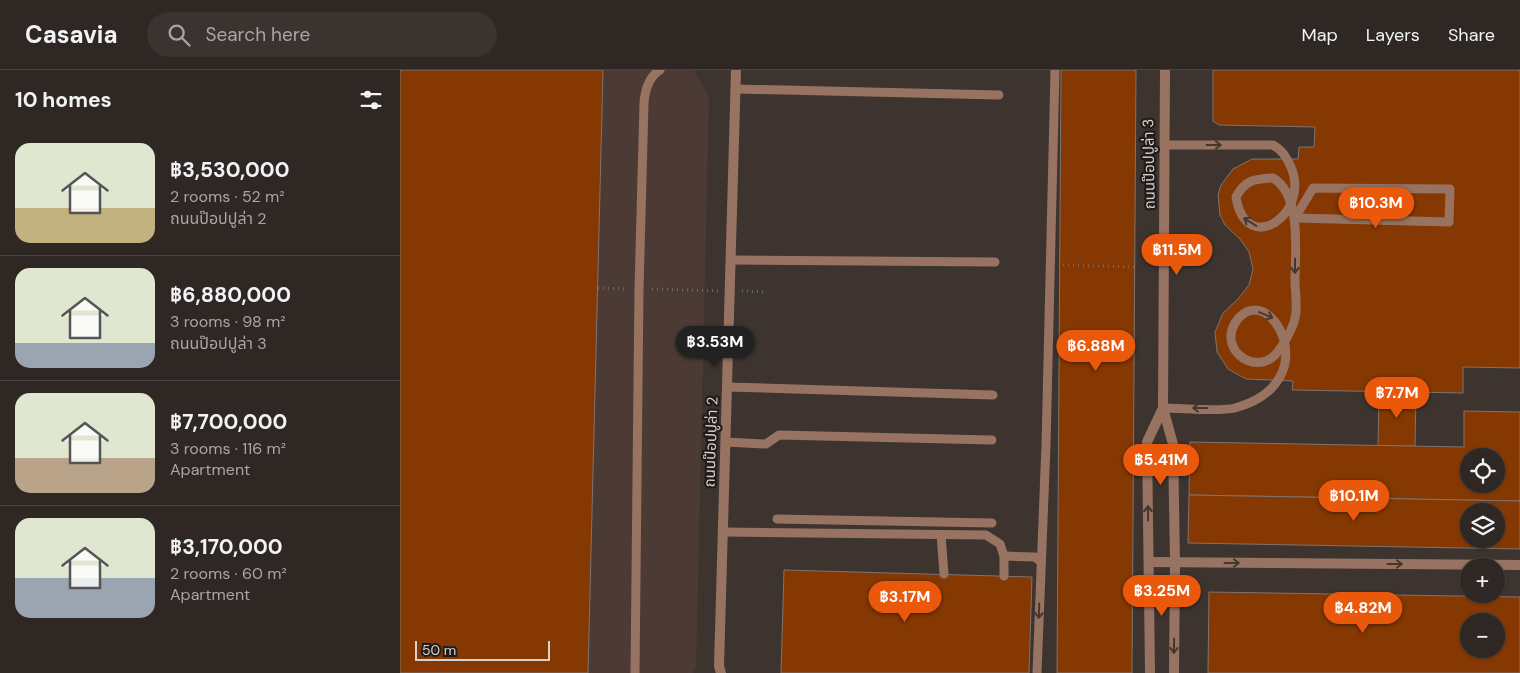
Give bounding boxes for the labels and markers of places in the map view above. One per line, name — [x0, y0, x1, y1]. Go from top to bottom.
pin: ฿10.3M — [1335, 186, 1417, 229]
pin: ฿11.5M — [1136, 234, 1218, 276]
pin: ฿3.53M — [674, 326, 756, 368]
pin: ฿6.88M — [1055, 330, 1137, 372]
pin: ฿7.7M — [1362, 376, 1432, 419]
pin: ฿5.41M — [1120, 444, 1202, 486]
pin: ฿10.1M — [1313, 480, 1395, 522]
pin: ฿3.25M — [1121, 574, 1203, 617]
pin: ฿3.17M — [864, 580, 946, 623]
pin: ฿4.82M — [1322, 592, 1404, 634]

